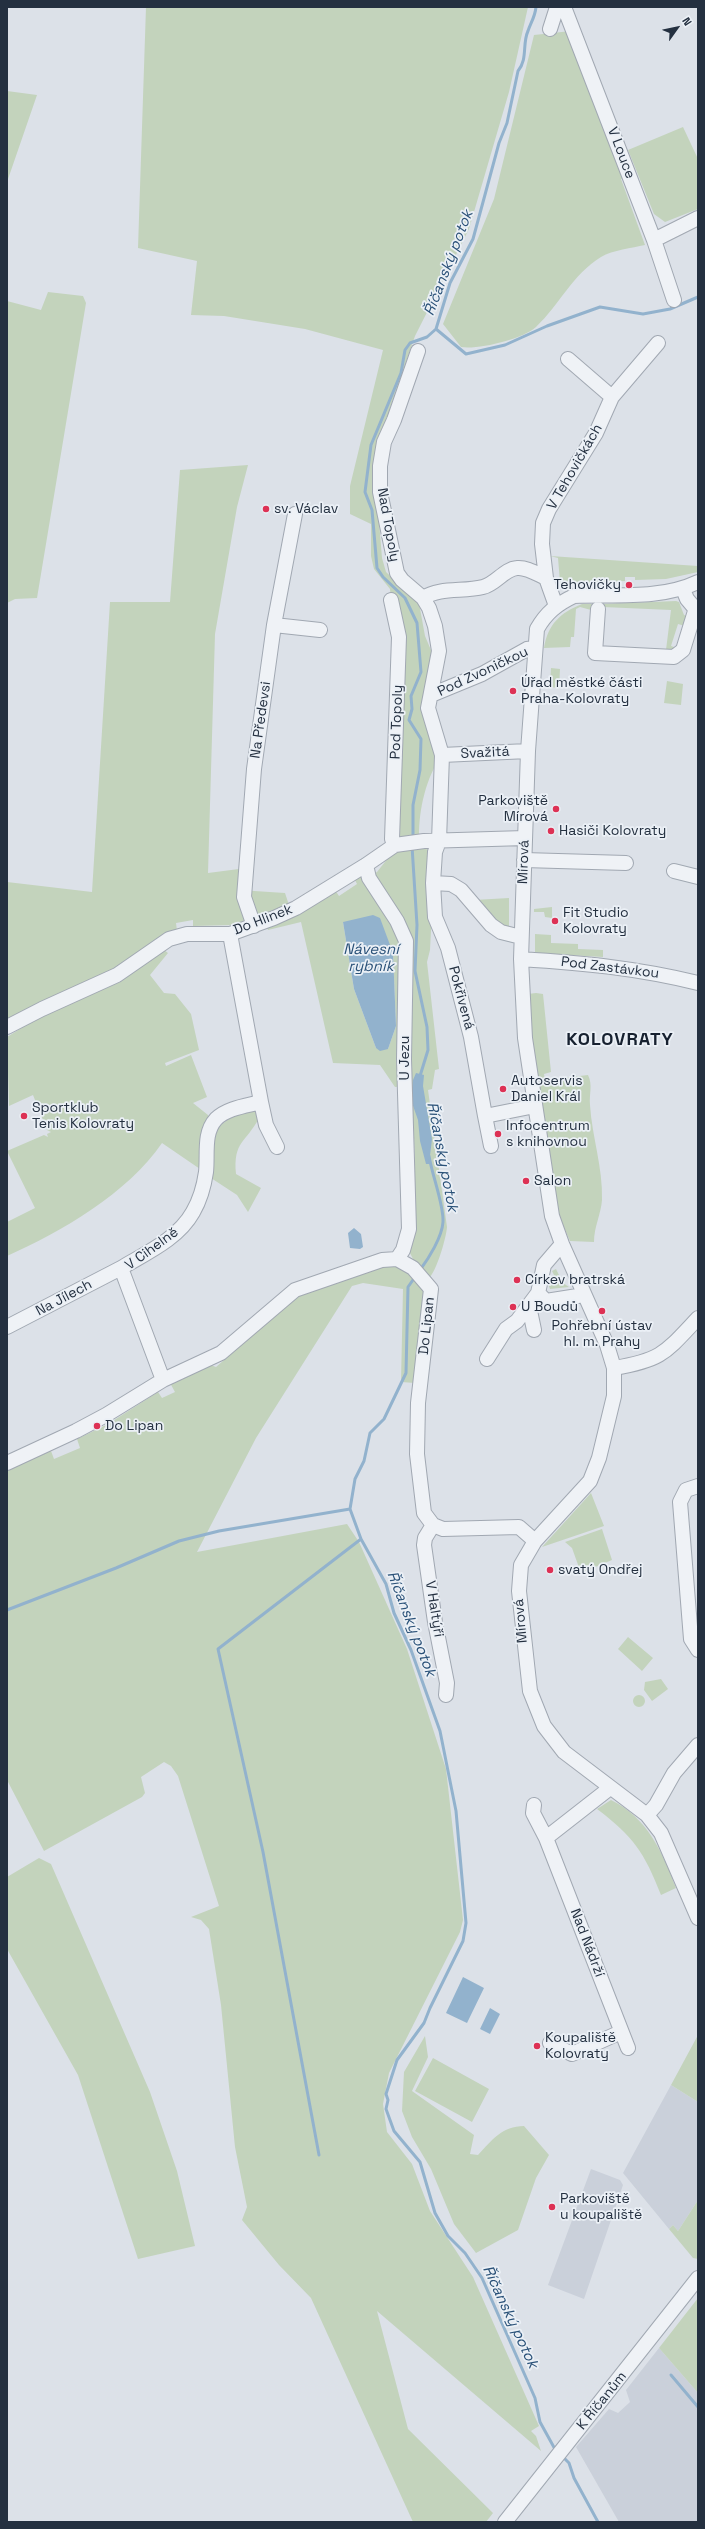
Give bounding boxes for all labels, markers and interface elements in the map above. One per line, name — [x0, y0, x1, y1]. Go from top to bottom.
north arrow — [657, 8, 697, 48]
text: N — [679, 15, 695, 28]
street label: V Louce — [604, 125, 638, 181]
water label: Říčanský potok — [421, 208, 477, 318]
street label: V Tehovičkách — [544, 421, 606, 513]
street label: Nad Topoly — [373, 487, 403, 563]
place label: sv. Václav — [274, 501, 338, 517]
marker: sv. Václav — [261, 504, 271, 514]
place label: Tehovičky — [553, 577, 621, 593]
marker: Tehovičky — [624, 580, 634, 590]
street label: Pod Zvoničkou — [435, 644, 531, 700]
place label: Úřad městké části Praha-Kolovraty — [521, 675, 642, 708]
street label: Na Předevsi — [247, 680, 275, 760]
street label: Pod Topoly — [387, 684, 407, 760]
marker: Úřad městké části Praha-Kolovraty — [508, 686, 518, 696]
street label: Svažitá — [460, 743, 510, 763]
place label: Parkoviště Mírová — [478, 793, 548, 826]
marker: Parkoviště Mírová — [551, 804, 561, 814]
place label: Hasiči Kolovraty — [559, 823, 666, 839]
marker: Hasiči Kolovraty — [546, 826, 556, 836]
street label: Mírová — [515, 840, 533, 884]
street label: Do Hlinek — [231, 901, 295, 939]
place label: Fit Studio Kolovraty — [563, 905, 629, 938]
marker: Fit Studio Kolovraty — [550, 916, 560, 926]
water label: Návesní rybník — [343, 941, 399, 976]
street label: Pod Zastávkou — [560, 954, 660, 982]
street label: Pokřivená — [444, 964, 478, 1032]
district label: KOLOVRATY — [566, 1029, 674, 1051]
street label: U Jezu — [397, 1036, 413, 1080]
place label: Autoservis Daniel Král — [511, 1073, 583, 1106]
marker: Autoservis Daniel Král — [498, 1084, 508, 1094]
place label: Sportklub Tenis Kolovraty — [32, 1100, 134, 1132]
water label: Říčanský potok — [423, 1101, 461, 1213]
marker: Sportklub Tenis Kolovraty — [19, 1111, 29, 1121]
place label: Infocentrum s knihovnou — [506, 1118, 590, 1150]
marker: Infocentrum s knihovnou — [493, 1129, 503, 1139]
place label: Salon — [534, 1173, 571, 1189]
marker: Salon — [521, 1176, 531, 1186]
street label: V Cihelně — [122, 1224, 182, 1274]
place label: Církev bratrská — [525, 1272, 625, 1288]
marker: Církev bratrská — [512, 1275, 522, 1285]
street label: Na Jílech — [33, 1276, 95, 1320]
street label: Do Lipan — [416, 1296, 438, 1356]
place label: U Boudů — [521, 1299, 578, 1315]
marker: U Boudů — [508, 1302, 518, 1312]
marker: Pohřební ústav hl. m. Prahy — [597, 1306, 607, 1316]
place label: Pohřební ústav hl. m. Prahy — [552, 1318, 652, 1350]
place label: Do Lipan — [105, 1418, 163, 1434]
marker: Do Lipan — [92, 1421, 102, 1431]
place label: svatý Ondřej — [558, 1562, 642, 1578]
marker: svatý Ondřej — [545, 1565, 555, 1575]
water label: Říčanský potok — [383, 1569, 439, 1679]
street label: V Haltýři — [421, 1580, 447, 1638]
street label: Mírová — [511, 1598, 531, 1644]
street label: Nad Nádrží — [566, 1906, 608, 1980]
place label: Koupaliště Kolovraty — [545, 2030, 616, 2062]
marker: Koupaliště Kolovraty — [532, 2041, 542, 2051]
place label: Parkoviště u koupaliště — [560, 2191, 642, 2224]
marker: Parkoviště u koupaliště — [547, 2202, 557, 2212]
water label: Říčanský potok — [478, 2263, 542, 2371]
street label: K Říčanům — [573, 2369, 631, 2433]

